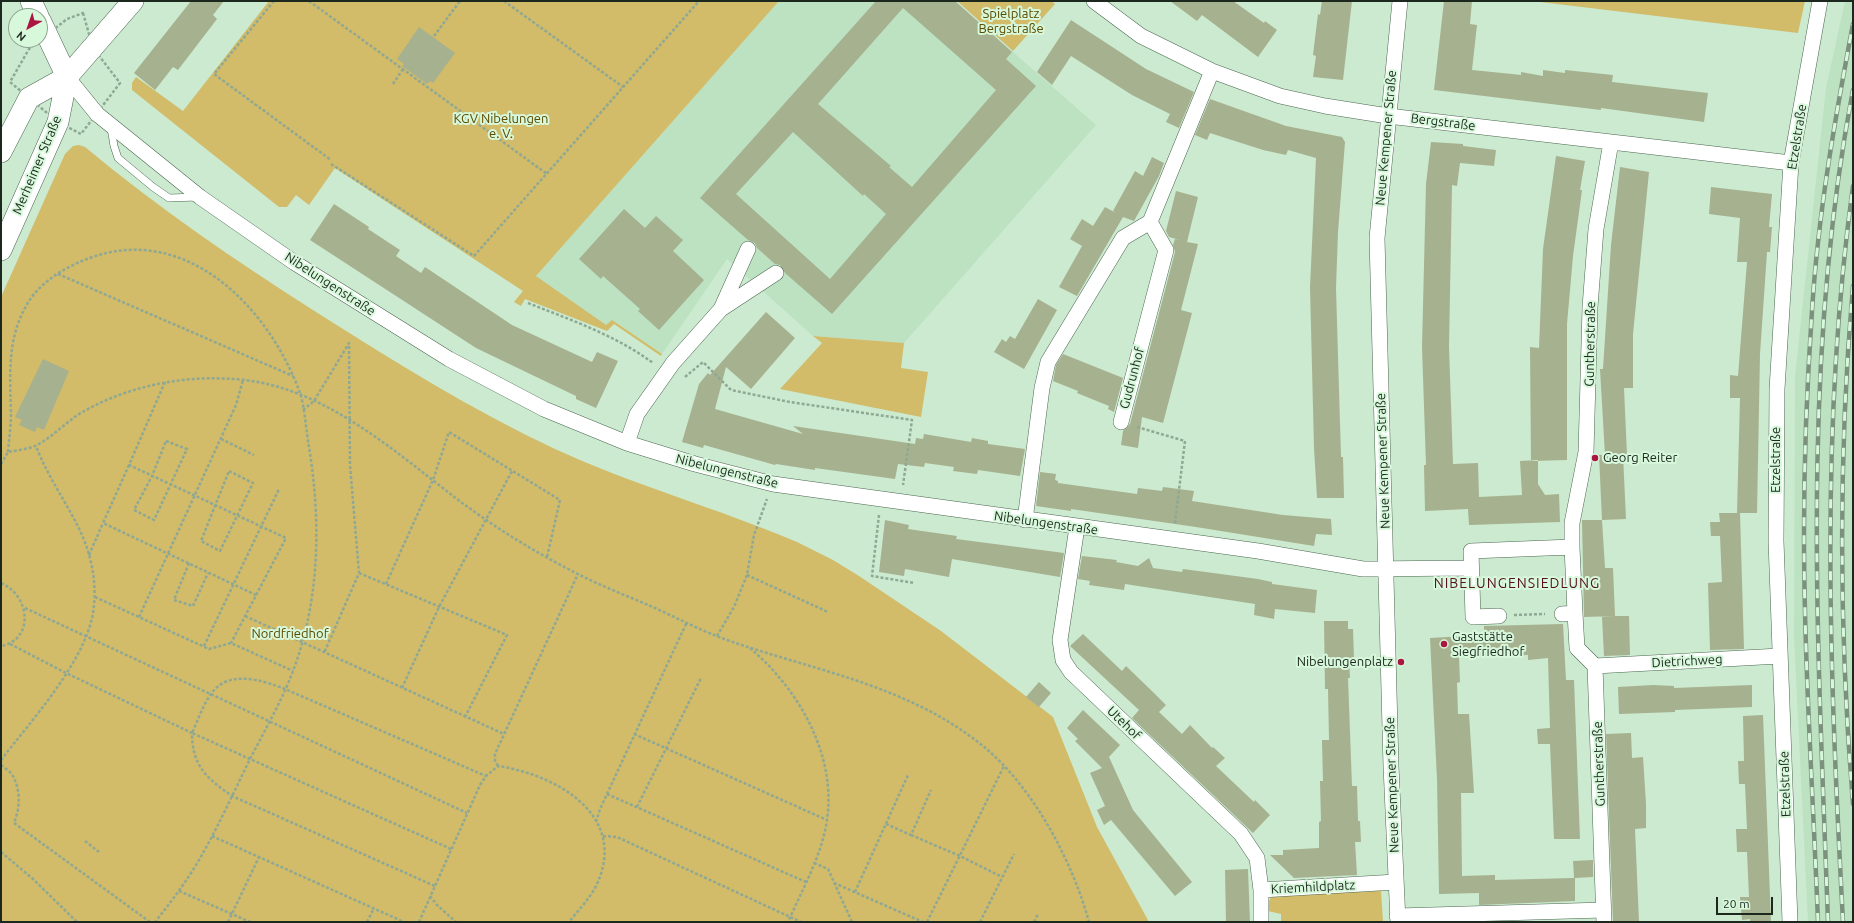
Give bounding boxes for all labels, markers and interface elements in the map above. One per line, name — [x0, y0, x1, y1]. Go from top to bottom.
park label: Spielplatz Bergstraße — [978, 6, 1044, 37]
north arrow — [8, 8, 48, 48]
text: N — [14, 29, 28, 44]
street label: Neue Kempener Straße — [1372, 70, 1400, 206]
street label: Etzelstraße — [1784, 103, 1810, 171]
street label: Bergstraße — [1410, 110, 1476, 134]
park label: KGV Nibelungen e. V. — [454, 111, 548, 142]
street label: Merheimer Straße — [9, 113, 65, 217]
street label: Nibelungenstraße — [282, 249, 378, 319]
street label: Guntherstraße — [1581, 301, 1599, 387]
street label: Gudrunhof — [1116, 345, 1148, 411]
street label: Neue Kempener Straße — [1373, 393, 1393, 529]
street label: Etzelstraße — [1768, 427, 1784, 493]
place label: Georg Reiter — [1603, 450, 1677, 466]
street label: Nibelungenstraße — [674, 451, 780, 491]
marker: Georg Reiter — [1590, 453, 1600, 463]
street label: Nibelungenstraße — [993, 508, 1099, 538]
district label: NIBELUNGENSIEDLUNG — [1434, 575, 1600, 591]
park label: Nordfriedhof — [251, 626, 329, 642]
place label: Gaststätte Siegfriedhof — [1452, 629, 1524, 660]
marker: Gaststätte Siegfriedhof — [1439, 639, 1449, 649]
street label: Dietrichweg — [1651, 651, 1723, 671]
place label: Nibelungenplatz — [1297, 654, 1393, 670]
marker: Nibelungenplatz — [1396, 657, 1406, 667]
street label: Utehof — [1104, 703, 1144, 743]
street label: Neue Kempener Straße — [1382, 717, 1402, 853]
street label: Guntherstraße — [1590, 721, 1608, 807]
street label: Etzelstraße — [1776, 751, 1794, 817]
street label: Kriemhildplatz — [1270, 877, 1356, 897]
scale bar — [1718, 889, 1775, 915]
text: 20 m — [1723, 897, 1750, 910]

